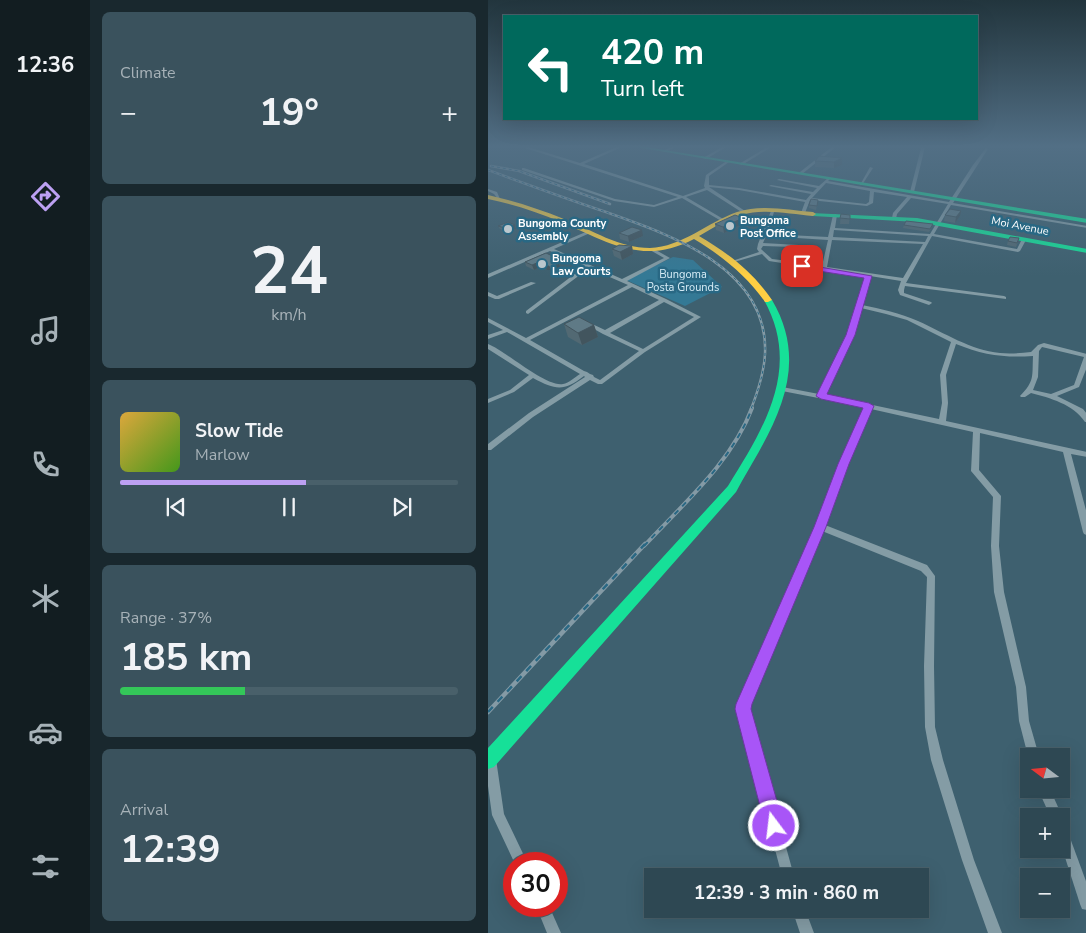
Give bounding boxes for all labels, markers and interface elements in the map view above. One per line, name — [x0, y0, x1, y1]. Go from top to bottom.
text: 420 m — [601, 29, 704, 76]
icon: left — [518, 35, 583, 100]
text: 12:36 — [16, 50, 74, 80]
text: Climate — [120, 62, 175, 84]
text: Turn left — [601, 74, 684, 104]
text: 19° — [259, 87, 319, 138]
text: − — [120, 94, 137, 132]
text: + — [441, 94, 458, 132]
icon: directions — [28, 179, 63, 214]
place label: Bungoma Post Office — [740, 213, 796, 241]
street label: Moi Avenue — [990, 213, 1050, 239]
place label: Bungoma County Assembly — [518, 216, 607, 244]
marker: Bungoma Post Office — [724, 220, 736, 232]
marker: Bungoma County Assembly — [502, 223, 514, 235]
text: 24 — [250, 227, 328, 316]
pin — [781, 245, 823, 287]
place label: Bungoma Law Courts — [552, 251, 611, 279]
icon: arrive — [788, 252, 816, 280]
marker: Bungoma Law Courts — [536, 258, 548, 270]
park label: Bungoma Posta Grounds — [647, 267, 719, 295]
text: km/h — [271, 304, 307, 326]
icon: music — [28, 313, 63, 348]
text: Slow Tide — [195, 418, 283, 444]
text: Marlow — [195, 444, 250, 466]
icon: phone — [28, 447, 63, 482]
icon: previous — [162, 493, 190, 521]
icon: pause — [275, 493, 303, 521]
icon: next — [388, 493, 416, 521]
icon: climate — [28, 581, 63, 616]
text: Range · 37% — [120, 607, 212, 629]
text: 185 km — [120, 632, 252, 683]
icon: car — [28, 715, 63, 750]
north arrow — [1020, 748, 1070, 798]
map controls — [1020, 748, 1070, 918]
text: Arrival — [120, 799, 168, 821]
position arrow — [747, 799, 799, 851]
button: + — [1020, 808, 1070, 858]
text: 12:39 — [120, 824, 221, 875]
icon: filters — [28, 849, 63, 884]
speed limit sign: 30 — [503, 852, 568, 917]
button: − — [1020, 868, 1070, 918]
text: 12:39 · 3 min · 860 m — [694, 880, 879, 906]

